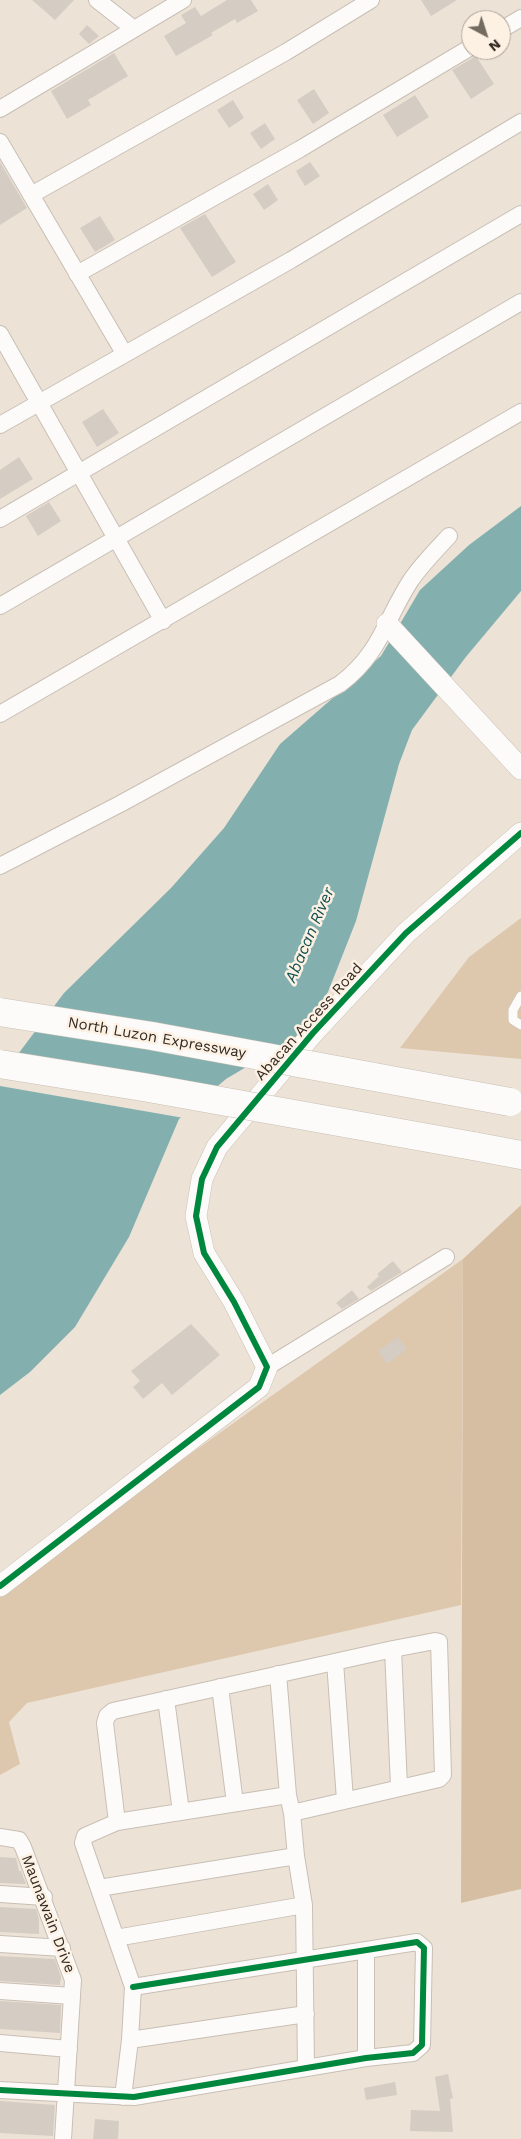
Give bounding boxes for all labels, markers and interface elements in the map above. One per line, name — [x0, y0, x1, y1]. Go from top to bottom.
north arrow — [461, 10, 511, 60]
text: N — [486, 36, 504, 55]
water label: Abacan River — [281, 885, 339, 985]
street label: Abacan Access Road — [252, 960, 366, 1084]
street label: North Luzon Expressway — [66, 1013, 248, 1063]
street label: Maunawain Drive — [17, 1853, 79, 1975]

